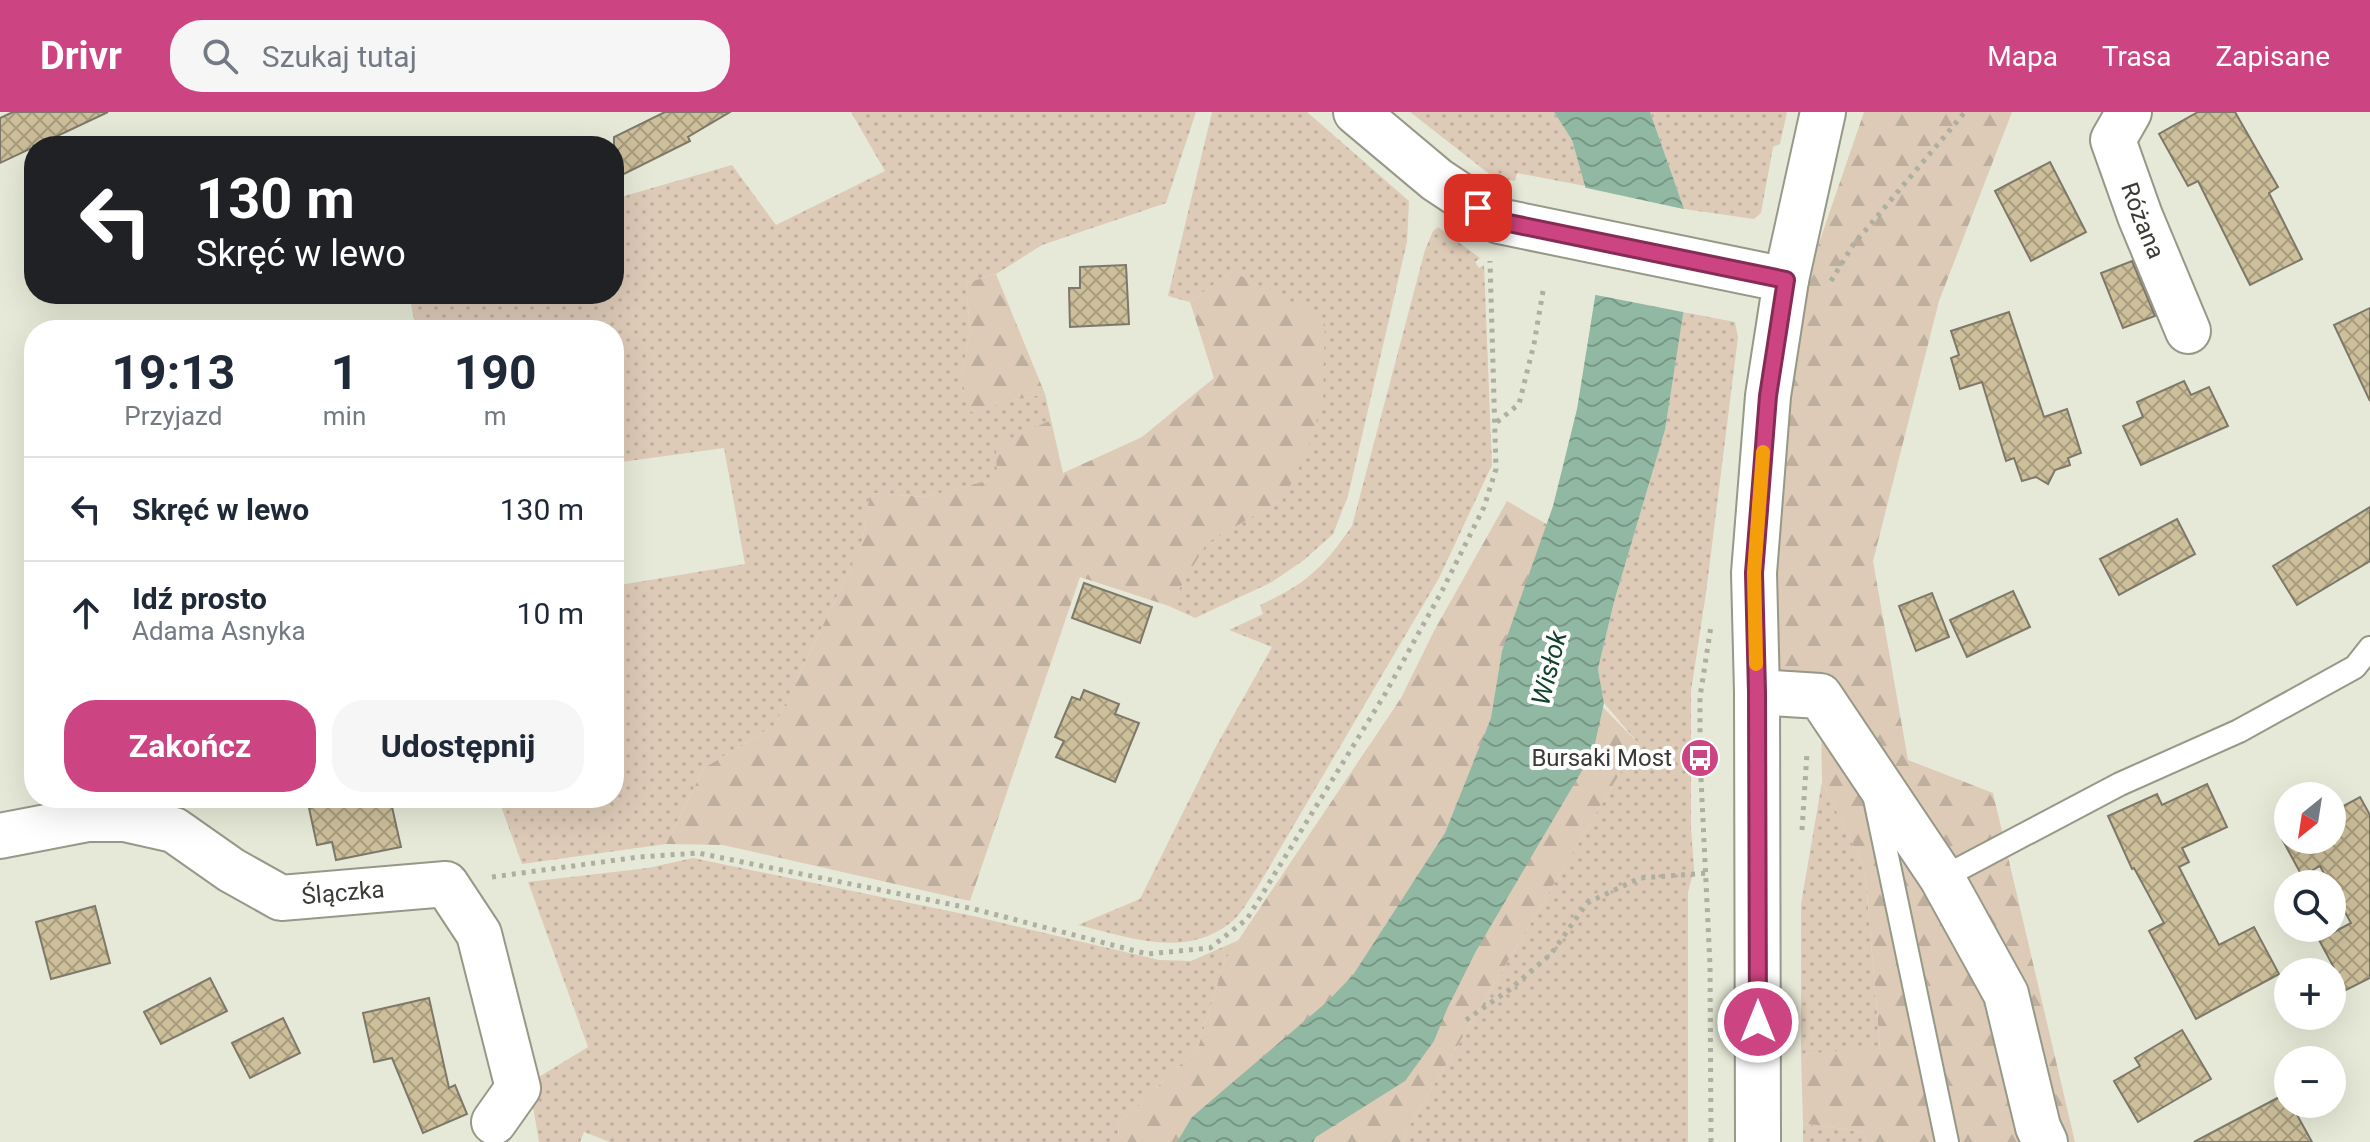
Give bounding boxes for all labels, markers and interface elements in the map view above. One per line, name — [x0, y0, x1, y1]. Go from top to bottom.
search box — [170, 20, 730, 92]
text: Drivr — [40, 34, 122, 78]
icon: search — [198, 34, 242, 78]
text: Szukaj tutaj — [262, 39, 417, 74]
text: Mapa — [1987, 40, 2058, 73]
text: Trasa — [2102, 40, 2171, 73]
text: Zapisane — [2215, 40, 2330, 73]
text: 130 m — [196, 166, 355, 232]
icon: left — [64, 168, 168, 272]
pin — [1444, 174, 1512, 242]
street label: Różana — [2115, 179, 2170, 263]
icon: arrive — [1456, 186, 1500, 230]
text: Skręć w lewo — [196, 233, 406, 275]
text: 19:13 — [112, 344, 235, 401]
text: 1 — [331, 344, 358, 401]
text: 190 — [454, 344, 536, 401]
text: Przyjazd — [124, 401, 222, 431]
text: min — [323, 401, 366, 431]
text: m — [484, 401, 507, 431]
icon: left — [64, 487, 108, 531]
text: Skręć w lewo — [132, 492, 309, 527]
text: 130 m — [500, 492, 584, 527]
text: Idź prosto — [132, 581, 267, 616]
icon: ahead — [64, 591, 108, 635]
text: 10 m — [517, 596, 584, 631]
text: Adama Asnyka — [132, 616, 306, 646]
water label: Wisłok — [1525, 627, 1573, 708]
button: Zakończ — [64, 700, 316, 792]
button: Udostępnij — [332, 700, 584, 792]
bus stop icon: Bursaki Most — [1679, 737, 1721, 779]
place label: Bursaki Most — [1531, 744, 1672, 772]
north arrow — [2274, 782, 2346, 854]
map controls — [2274, 782, 2346, 1118]
button: search — [2274, 870, 2346, 942]
street label: Ślączka — [301, 875, 385, 910]
button: + — [2274, 958, 2346, 1030]
position arrow — [1716, 980, 1800, 1064]
button: − — [2274, 1046, 2346, 1118]

